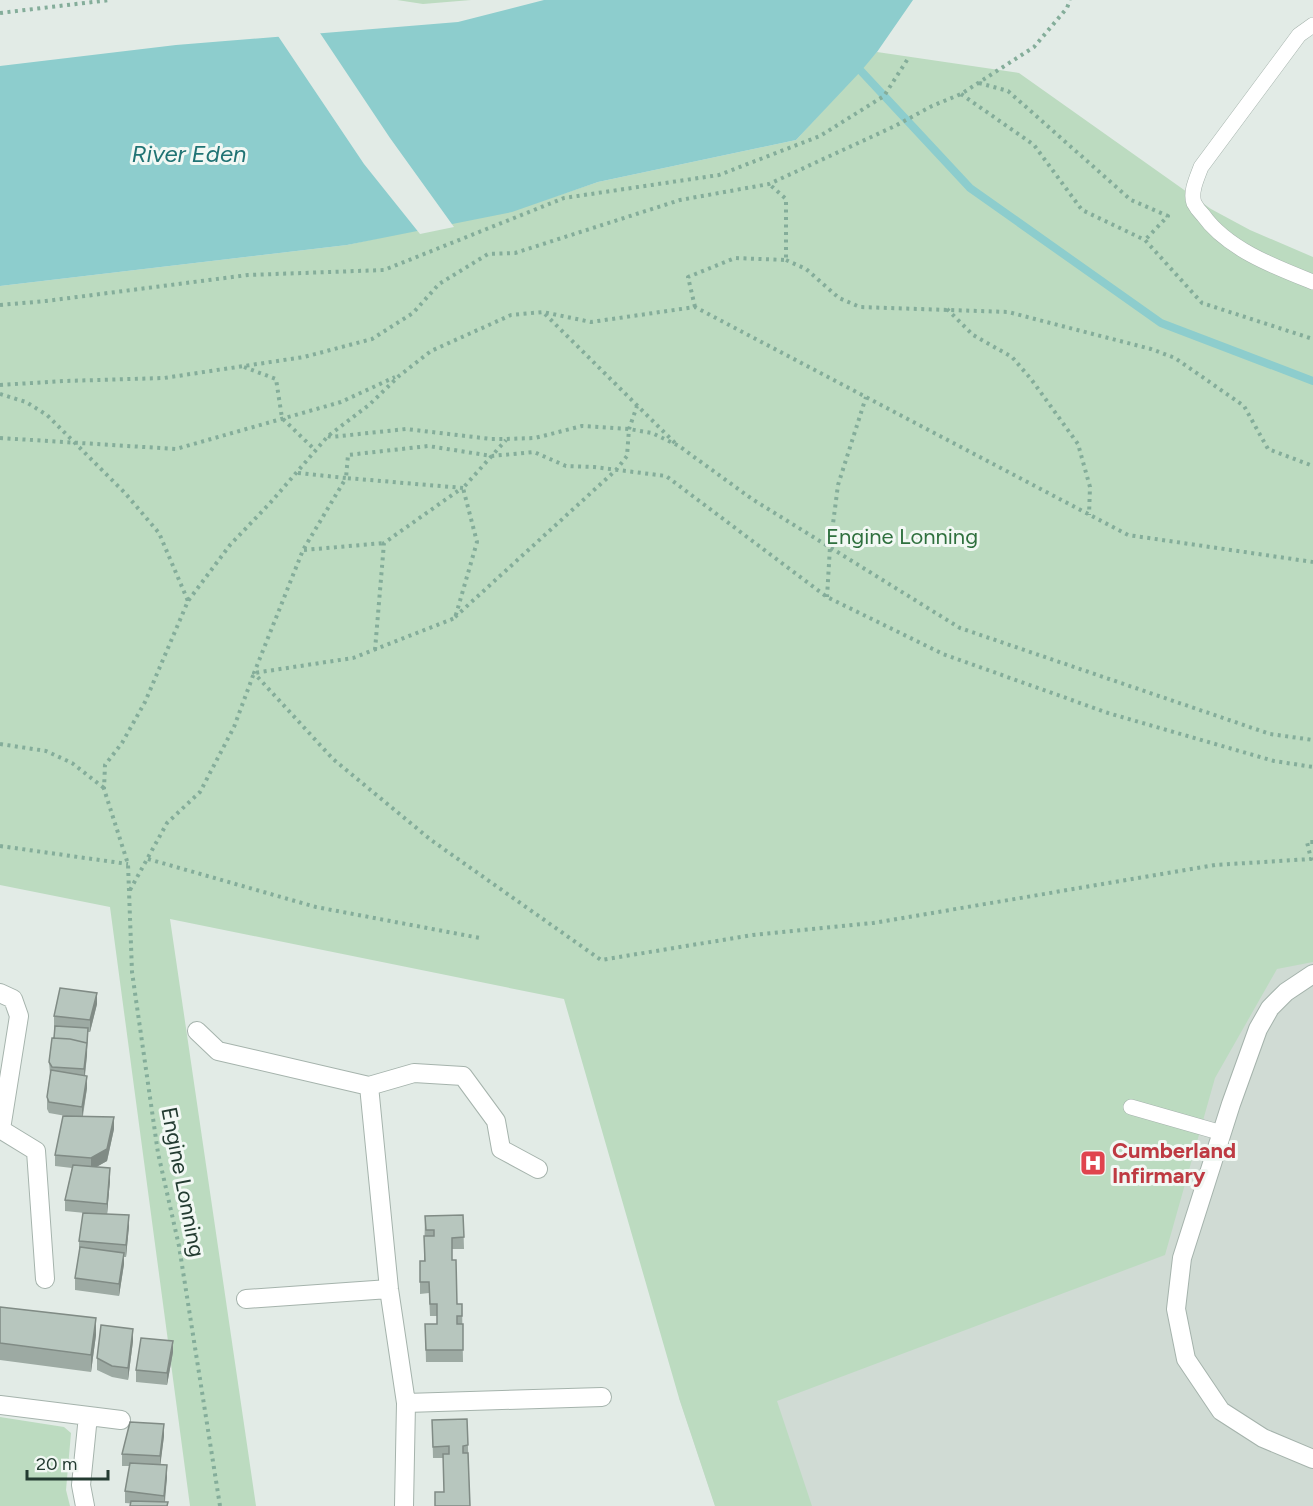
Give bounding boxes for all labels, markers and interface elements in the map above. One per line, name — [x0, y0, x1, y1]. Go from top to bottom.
water label: River Eden — [132, 139, 246, 168]
park label: Engine Lonning — [826, 523, 978, 550]
street label: Engine Lonning — [155, 1105, 211, 1259]
place label: Cumberland Infirmary — [1112, 1137, 1236, 1189]
hospital icon: Cumberland Infirmary — [1078, 1148, 1108, 1178]
scale bar — [27, 1443, 108, 1481]
text: 20 m — [36, 1453, 77, 1475]

